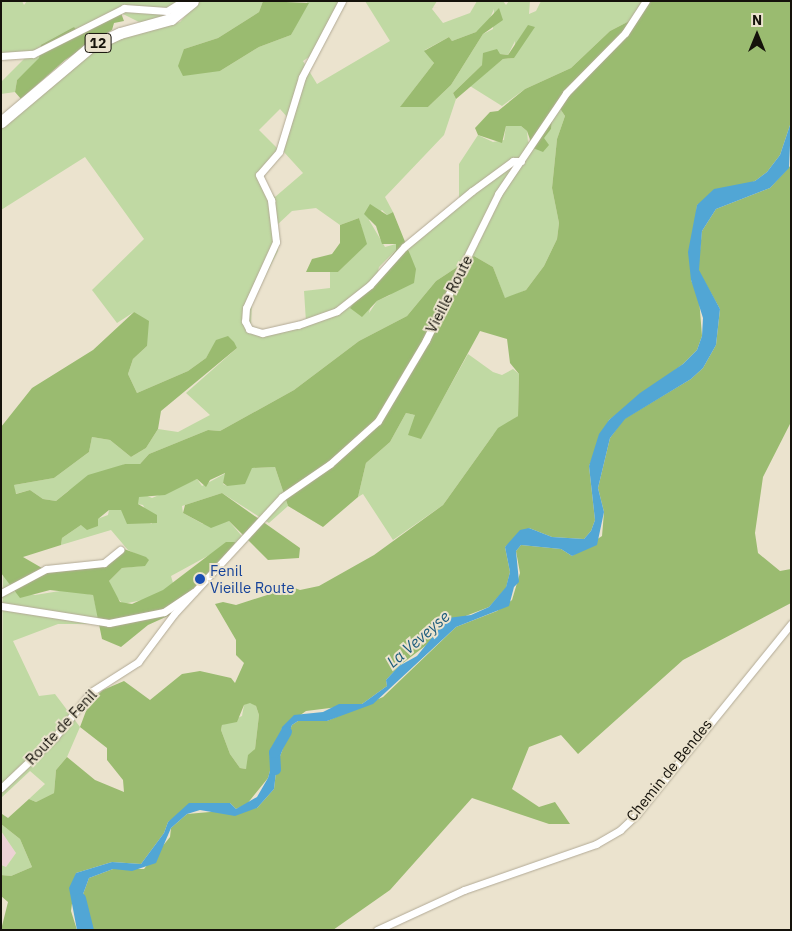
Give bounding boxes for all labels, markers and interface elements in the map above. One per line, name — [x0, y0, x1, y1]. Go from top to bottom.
north arrow — [732, 10, 782, 60]
text: N — [752, 11, 762, 29]
road number: 12 — [84, 32, 112, 54]
street label: Vieille Route — [422, 252, 476, 336]
place label: Fenil Vieille Route — [210, 561, 294, 596]
marker: Fenil Vieille Route — [194, 573, 206, 585]
water label: La Veveyse — [383, 607, 453, 671]
street label: Route de Fenil — [22, 686, 100, 768]
street label: Chemin de Bendes — [622, 715, 716, 825]

